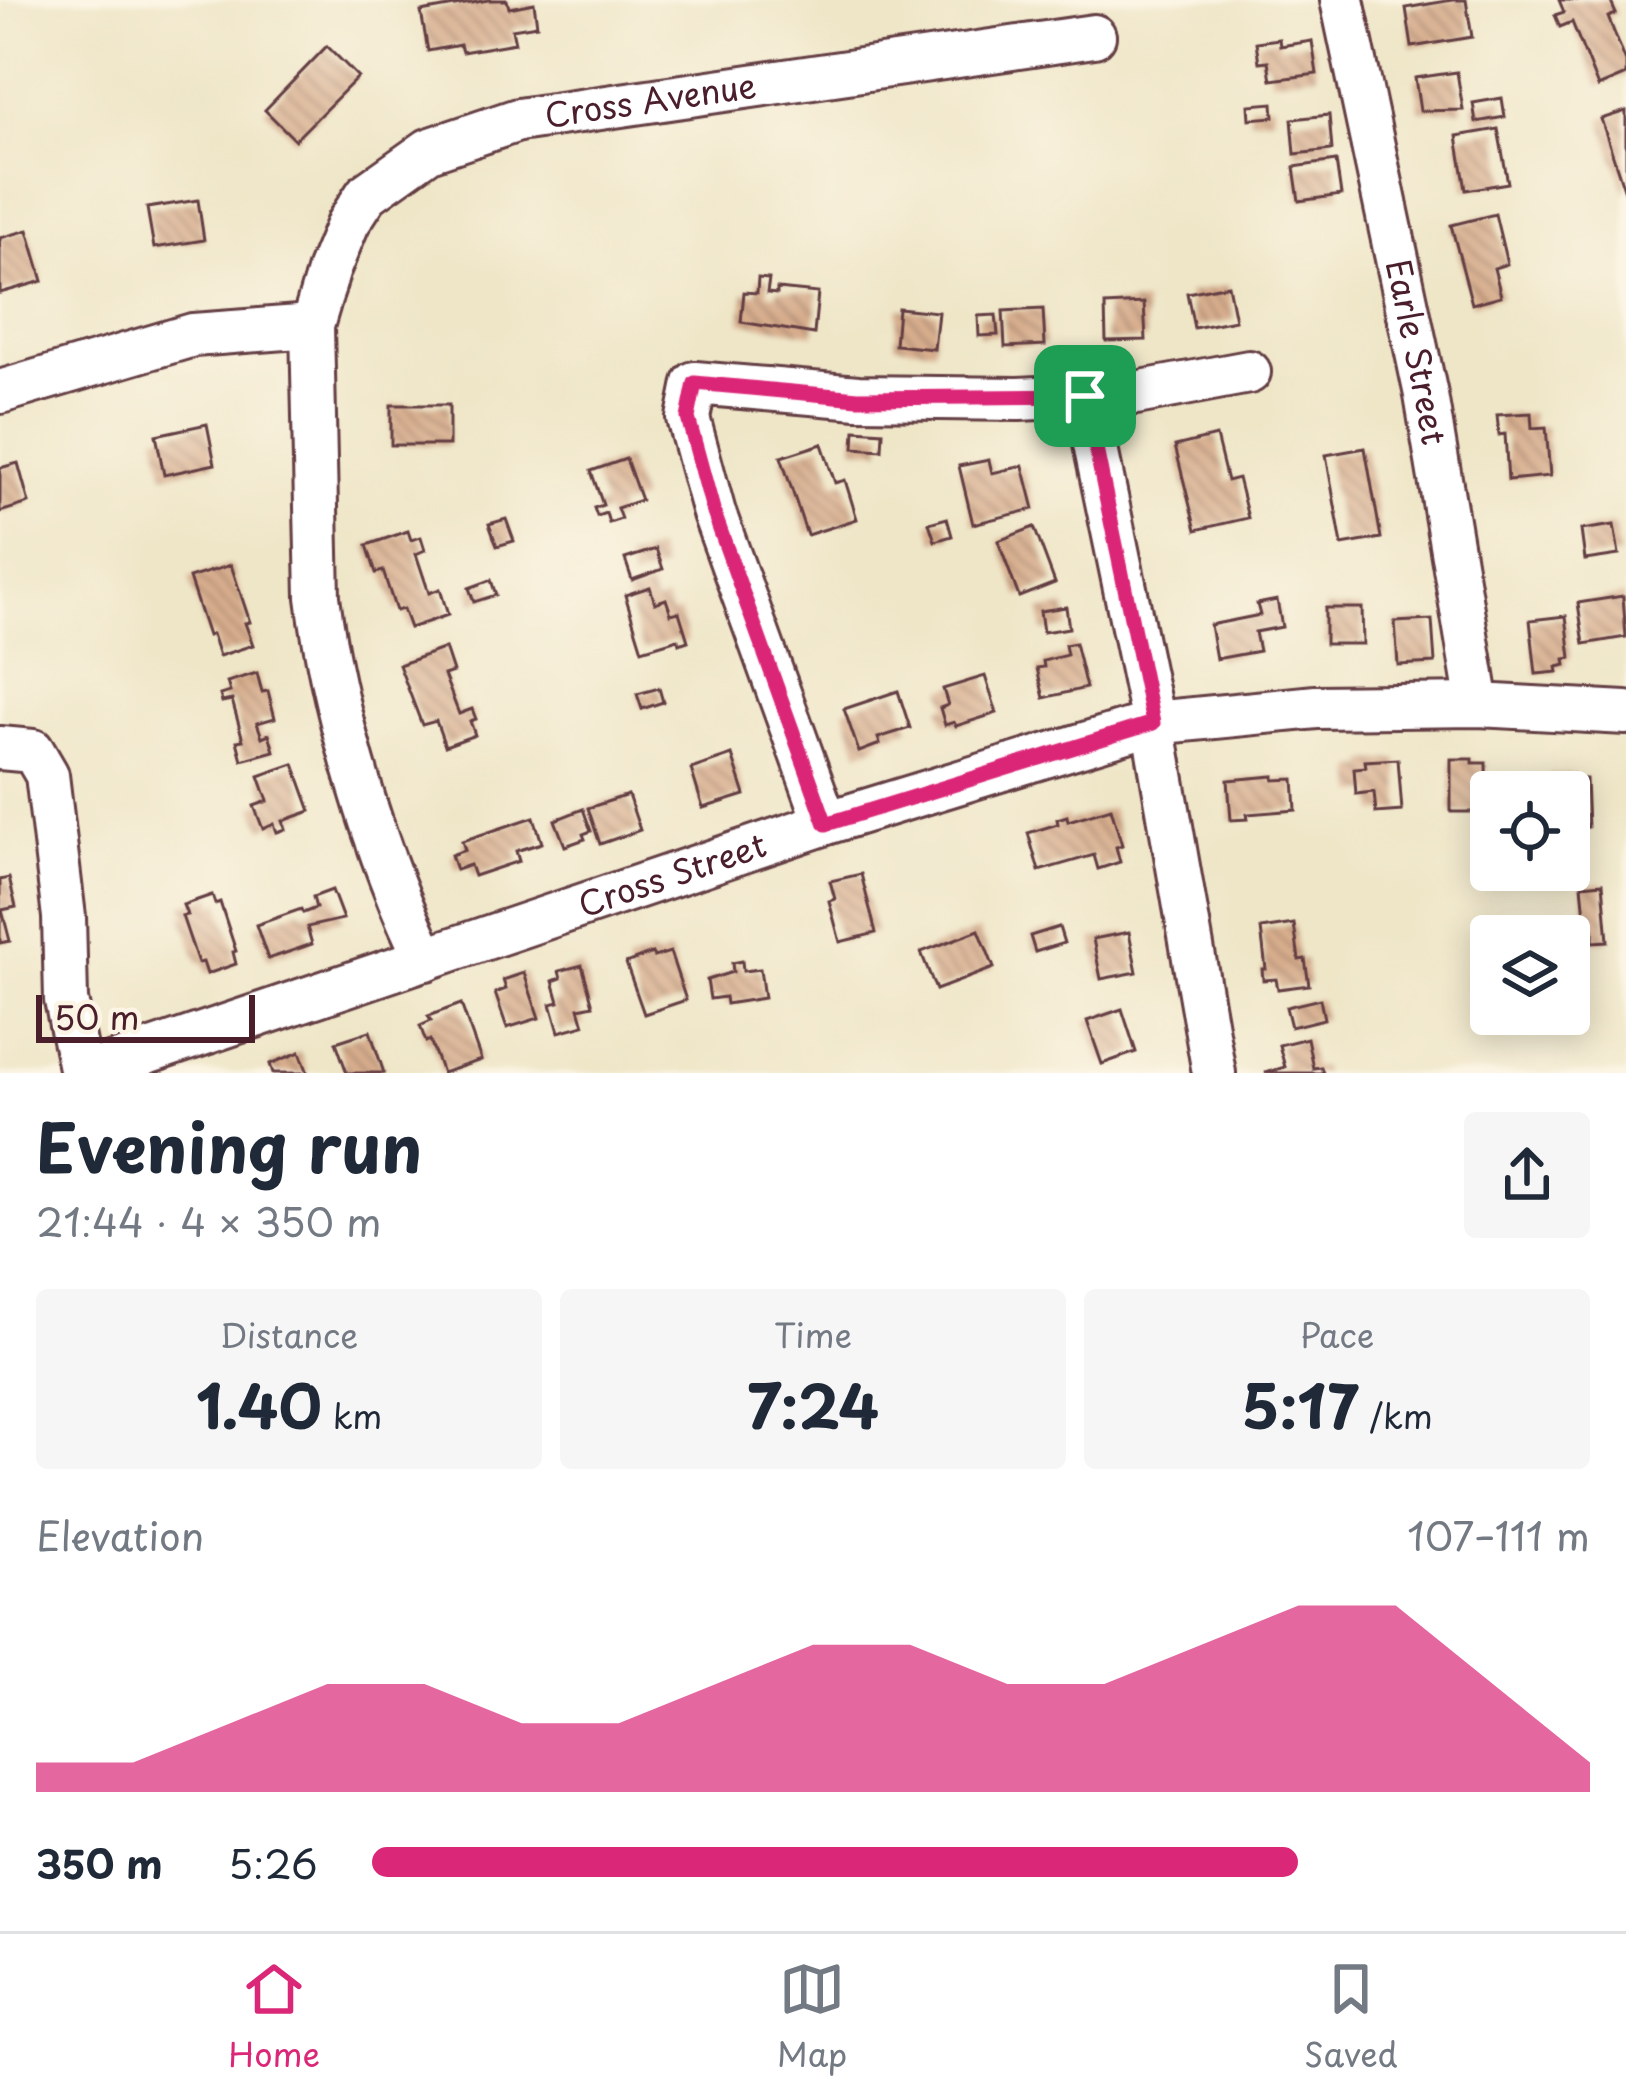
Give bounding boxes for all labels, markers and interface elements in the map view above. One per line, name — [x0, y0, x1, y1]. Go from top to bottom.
street label: Cross Avenue — [541, 59, 759, 139]
street label: Earle Street — [1375, 254, 1461, 448]
pin — [1034, 345, 1136, 447]
icon: arrive — [1052, 363, 1118, 429]
map controls — [1470, 771, 1590, 1035]
button: locate — [1470, 771, 1590, 891]
street label: Cross Street — [571, 818, 772, 928]
button: layers — [1470, 915, 1590, 1035]
scale bar — [36, 989, 255, 1042]
text: 50 m — [54, 991, 140, 1041]
text: Evening run — [36, 1096, 422, 1195]
button: share — [1464, 1112, 1590, 1238]
text: 21:44 · 4 × 350 m — [36, 1191, 382, 1250]
text: Distance — [220, 1309, 358, 1359]
text: Time — [774, 1309, 852, 1359]
text: Pace — [1300, 1309, 1374, 1359]
text: 1.40 — [196, 1359, 322, 1449]
text: 7:24 — [747, 1359, 879, 1449]
text: 5:17 — [1241, 1359, 1359, 1449]
text: km — [322, 1390, 382, 1440]
text: /km — [1359, 1390, 1433, 1440]
text: Elevation — [36, 1505, 204, 1564]
text: 107–111 m — [1407, 1505, 1590, 1564]
text: 350 m — [36, 1833, 163, 1892]
text: 5:26 — [228, 1833, 318, 1892]
tab: Home — [228, 1956, 320, 2078]
tab: Map — [777, 1956, 847, 2078]
tab: Saved — [1304, 1956, 1398, 2078]

